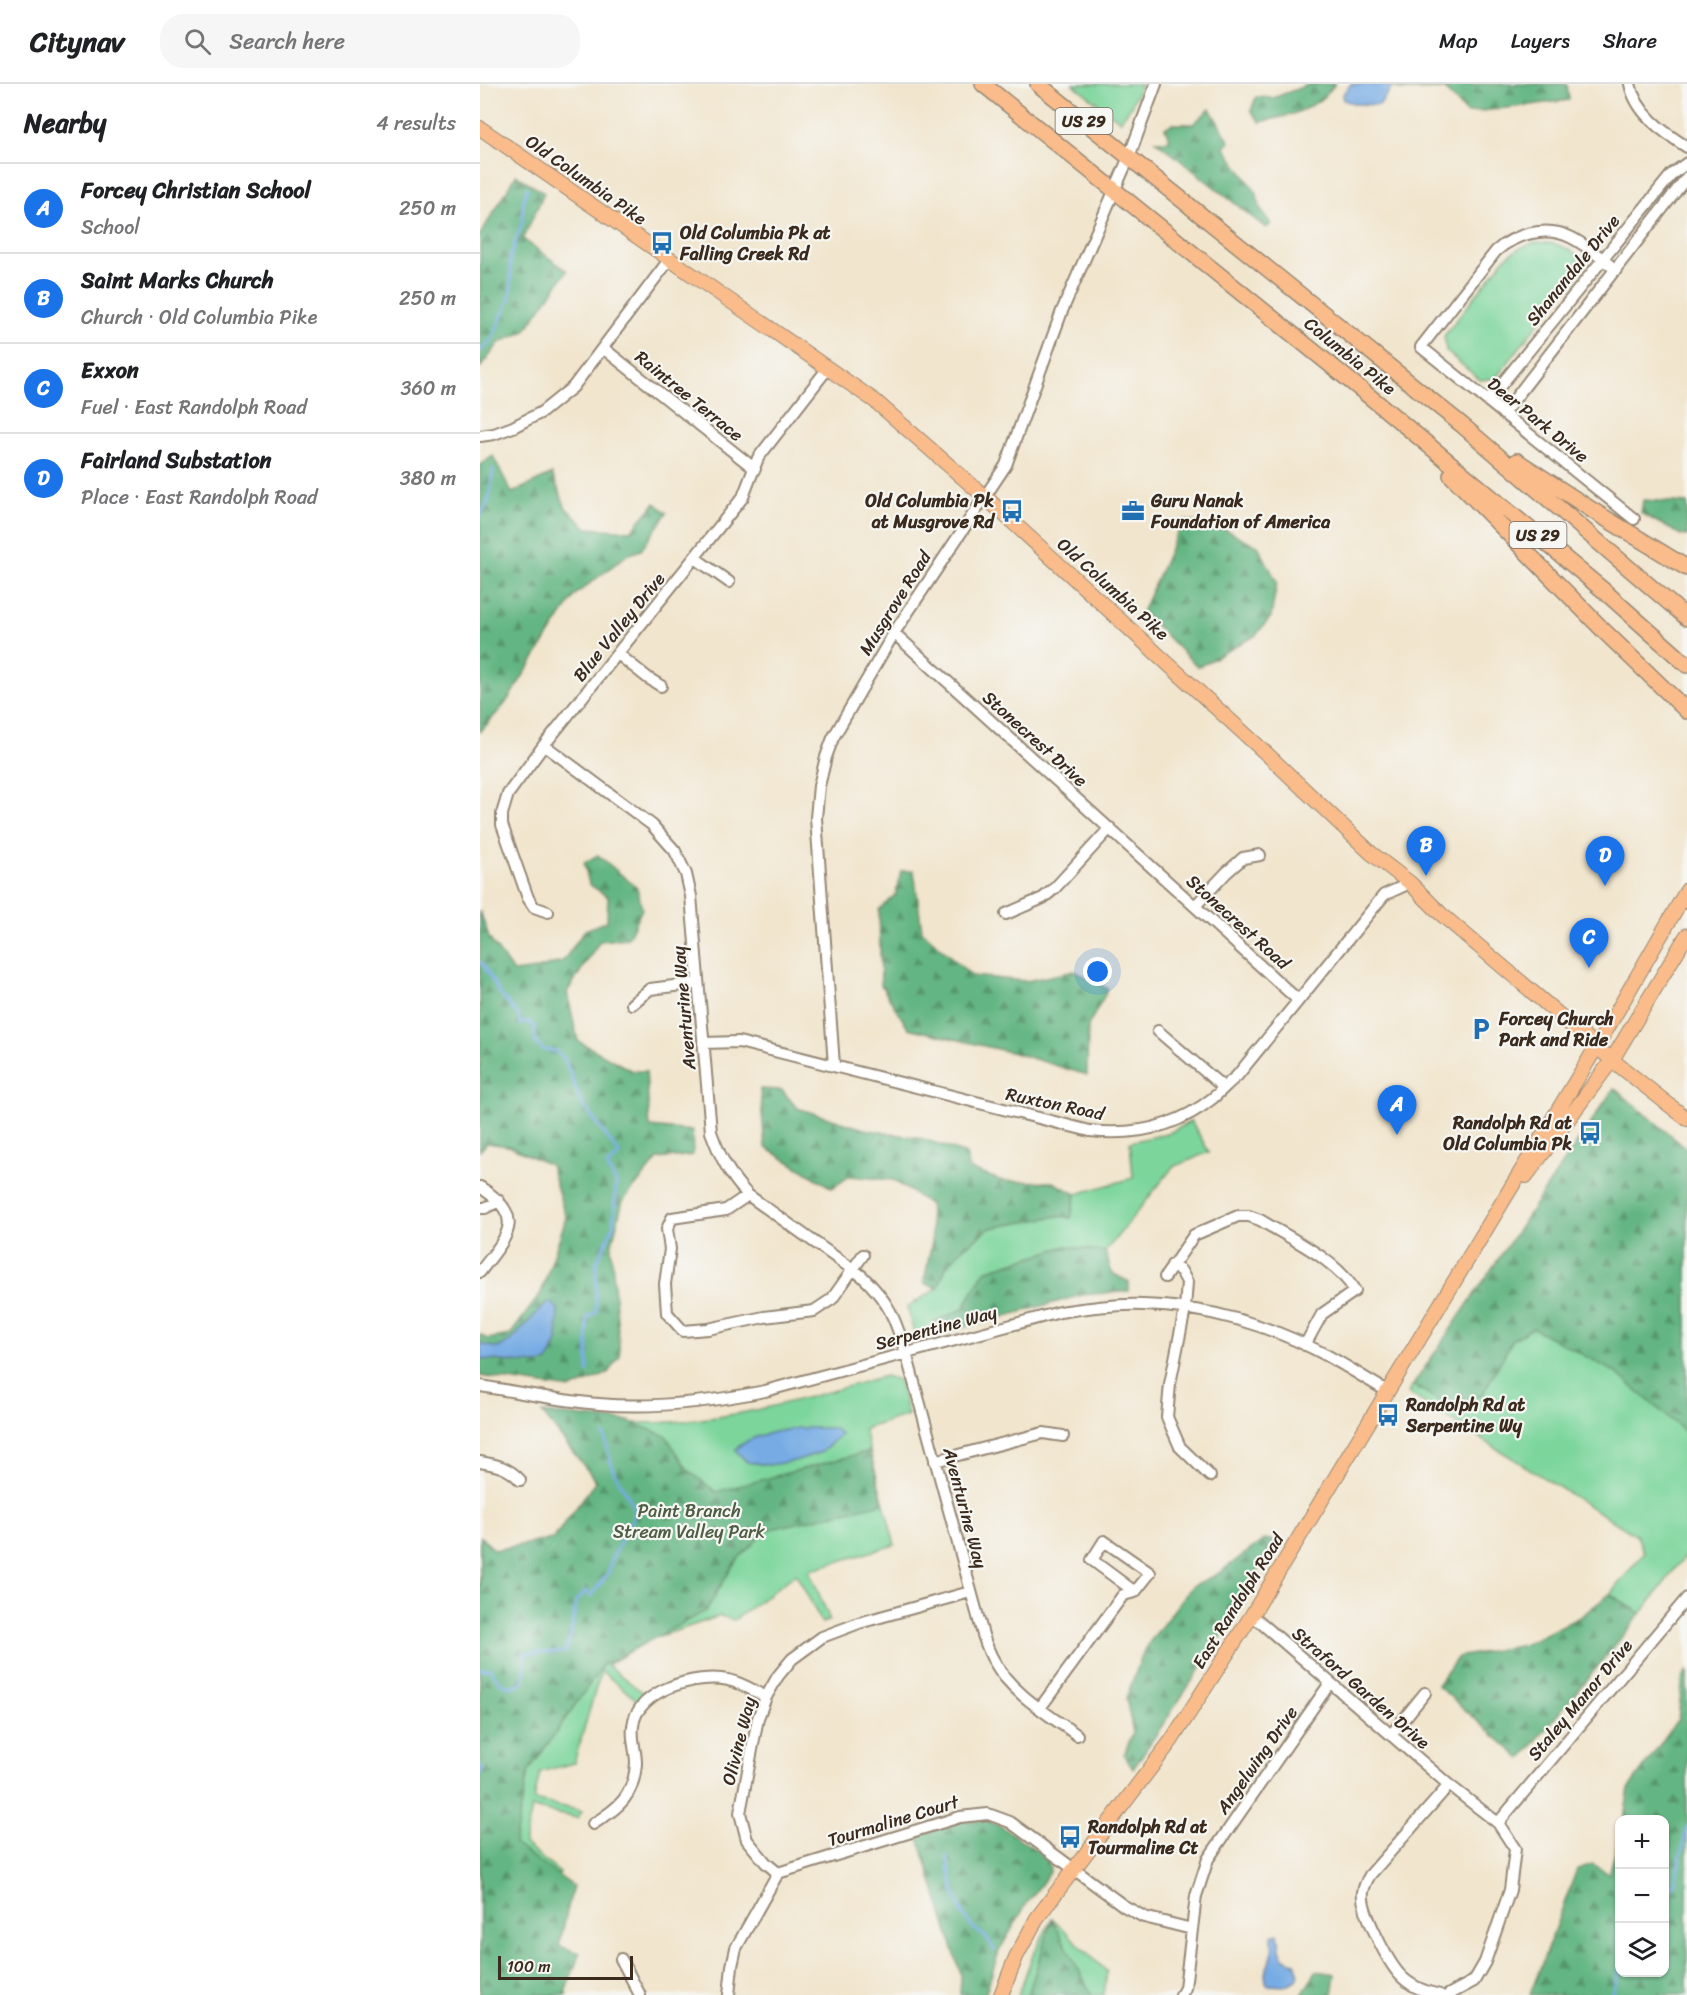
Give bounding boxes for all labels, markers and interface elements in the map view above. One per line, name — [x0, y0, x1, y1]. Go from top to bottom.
search box — [160, 14, 580, 68]
text: Citynav — [30, 17, 124, 66]
text: Search here — [229, 22, 345, 61]
text: Map — [1439, 22, 1478, 60]
text: Layers — [1511, 22, 1570, 60]
text: Share — [1603, 22, 1657, 60]
icon: search — [181, 25, 214, 58]
text: Nearby — [24, 100, 106, 146]
text: 4 results — [376, 106, 456, 141]
road number: US 29 — [1056, 108, 1112, 134]
street label: Old Columbia Pike — [519, 126, 654, 234]
text: Forcey Christian School — [81, 171, 311, 210]
text: A — [37, 191, 50, 226]
text: 250 m — [399, 191, 456, 226]
street label: Shanandale Drive — [1518, 207, 1628, 333]
text: School — [81, 210, 140, 245]
place label: Old Columbia Pk at Falling Creek Rd — [679, 217, 830, 270]
bus stop icon: Old Columbia Pk at Falling Creek Rd — [649, 230, 675, 256]
text: Saint Marks Church — [81, 261, 274, 300]
text: B — [37, 281, 50, 316]
text: 250 m — [399, 281, 456, 316]
text: Church · Old Columbia Pike — [81, 300, 317, 335]
street label: Columbia Pike — [1297, 309, 1404, 404]
street label: Raintree Terrace — [628, 342, 750, 450]
text: Exxon — [81, 351, 139, 390]
street label: Deer Park Drive — [1480, 369, 1596, 471]
text: C — [37, 371, 50, 406]
text: 360 m — [400, 371, 456, 406]
text: Fuel · East Randolph Road — [81, 390, 307, 425]
text: Fairland Substation — [81, 441, 272, 480]
text: D — [38, 461, 49, 496]
text: 380 m — [400, 461, 456, 496]
text: Place · East Randolph Road — [81, 480, 317, 515]
place label: Old Columbia Pk at Musgrove Rd — [865, 485, 996, 538]
place label: Guru Nanak Foundation of America — [1150, 485, 1331, 538]
bus stop icon: Old Columbia Pk at Musgrove Rd — [999, 498, 1025, 524]
office icon: Guru Nanak Foundation of America — [1120, 498, 1146, 524]
road number: US 29 — [1510, 522, 1566, 548]
street label: Old Columbia Pike — [1049, 529, 1177, 649]
street label: Musgrove Road — [850, 543, 941, 662]
street label: Blue Valley Drive — [565, 565, 674, 689]
street label: Stonecrest Drive — [975, 683, 1095, 795]
pin: B — [1406, 826, 1446, 876]
pin: D — [1586, 836, 1624, 886]
street label: Stonecrest Road — [1179, 866, 1299, 979]
pin: C — [1570, 918, 1608, 968]
street label: Aventurine Way — [663, 944, 705, 1072]
your location — [1083, 957, 1112, 986]
place label: Forcey Church Park and Ride — [1498, 1003, 1614, 1056]
parking icon: Forcey Church Park and Ride — [1468, 1016, 1494, 1042]
street label: Ruxton Road — [1003, 1078, 1109, 1130]
pin: A — [1378, 1086, 1416, 1135]
place label: Randolph Rd at Old Columbia Pk — [1443, 1107, 1572, 1160]
bus stop icon: Randolph Rd at Old Columbia Pk — [1577, 1120, 1603, 1146]
street label: Serpentine Way — [871, 1296, 1001, 1360]
place label: Randolph Rd at Serpentine Wy — [1405, 1389, 1525, 1442]
bus stop icon: Randolph Rd at Serpentine Wy — [1375, 1402, 1401, 1428]
street label: Aventurine Way — [933, 1443, 997, 1573]
park label: Paint Branch Stream Valley Park — [613, 1495, 765, 1548]
street label: East Randolph Road — [1183, 1525, 1294, 1675]
street label: Straford Garden Drive — [1284, 1619, 1438, 1758]
street label: Staley Manor Drive — [1519, 1632, 1641, 1768]
street label: Olivine Way — [713, 1693, 766, 1789]
street label: Angelwing Drive — [1207, 1699, 1306, 1822]
street label: Tourmaline Court — [823, 1786, 963, 1856]
place label: Randolph Rd at Tourmaline Ct — [1087, 1811, 1207, 1864]
map controls — [1615, 1815, 1669, 1977]
button: + — [1615, 1815, 1669, 1869]
bus stop icon: Randolph Rd at Tourmaline Ct — [1057, 1824, 1083, 1850]
button: − — [1615, 1869, 1669, 1923]
button: layers — [1615, 1923, 1669, 1977]
text: 100 m — [507, 1952, 551, 1981]
scale bar — [498, 1953, 633, 1980]

